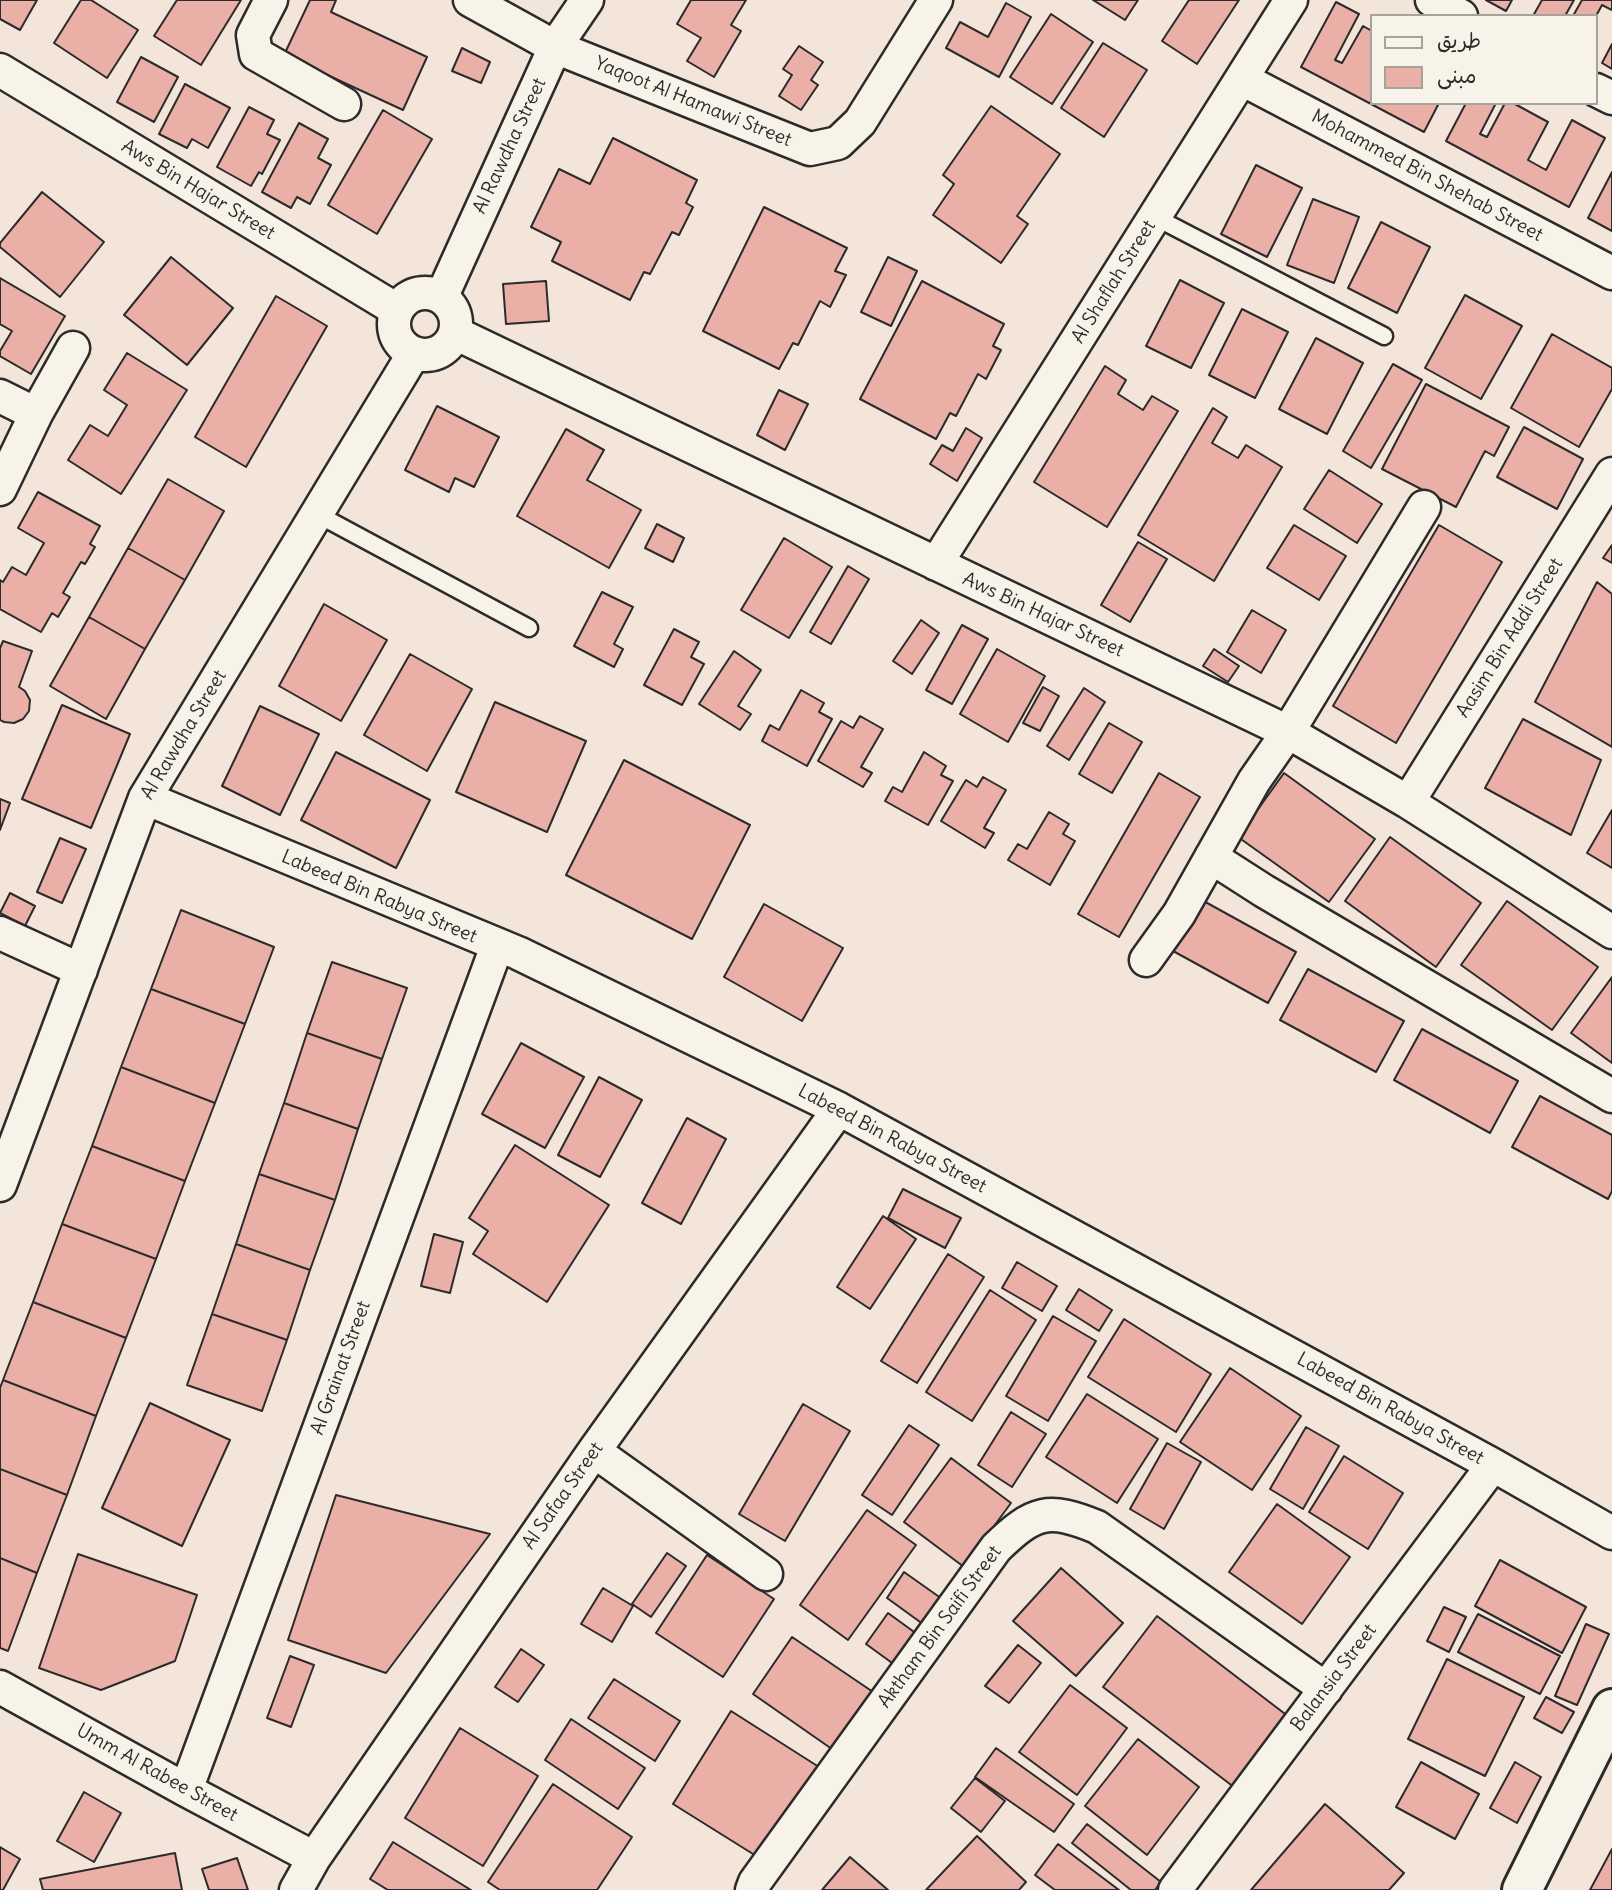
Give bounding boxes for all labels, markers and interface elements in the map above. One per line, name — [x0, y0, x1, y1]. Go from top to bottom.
legend — [1370, 14, 1598, 105]
text: طريق — [1437, 27, 1481, 54]
street label: Yaqoot Al Hamawi Street — [591, 52, 795, 152]
text: مبنى — [1437, 62, 1476, 89]
street label: Al Rawdha Street — [469, 75, 551, 217]
street label: Mohammed Bin Shehab Street — [1308, 105, 1546, 247]
street label: Aws Bin Hajar Street — [117, 135, 279, 245]
street label: Al Shaflah Street — [1067, 216, 1161, 348]
street label: Aasim Bin Addi Street — [1452, 554, 1568, 722]
street label: Aws Bin Hajar Street — [959, 568, 1127, 662]
street label: Al Rawdha Street — [136, 666, 232, 804]
street label: Labeed Bin Rabya Street — [278, 845, 480, 949]
street label: Labeed Bin Rabya Street — [794, 1080, 990, 1198]
street label: Al Grainat Street — [306, 1298, 376, 1438]
street label: Labeed Bin Rabya Street — [1293, 1348, 1487, 1470]
street label: Al Safaa Street — [518, 1438, 608, 1554]
street label: Aktham Bin Saifi Street — [874, 1541, 1006, 1713]
street label: Balansia Street — [1286, 1620, 1382, 1736]
street label: Umm Al Rabee Street — [72, 1719, 242, 1827]

